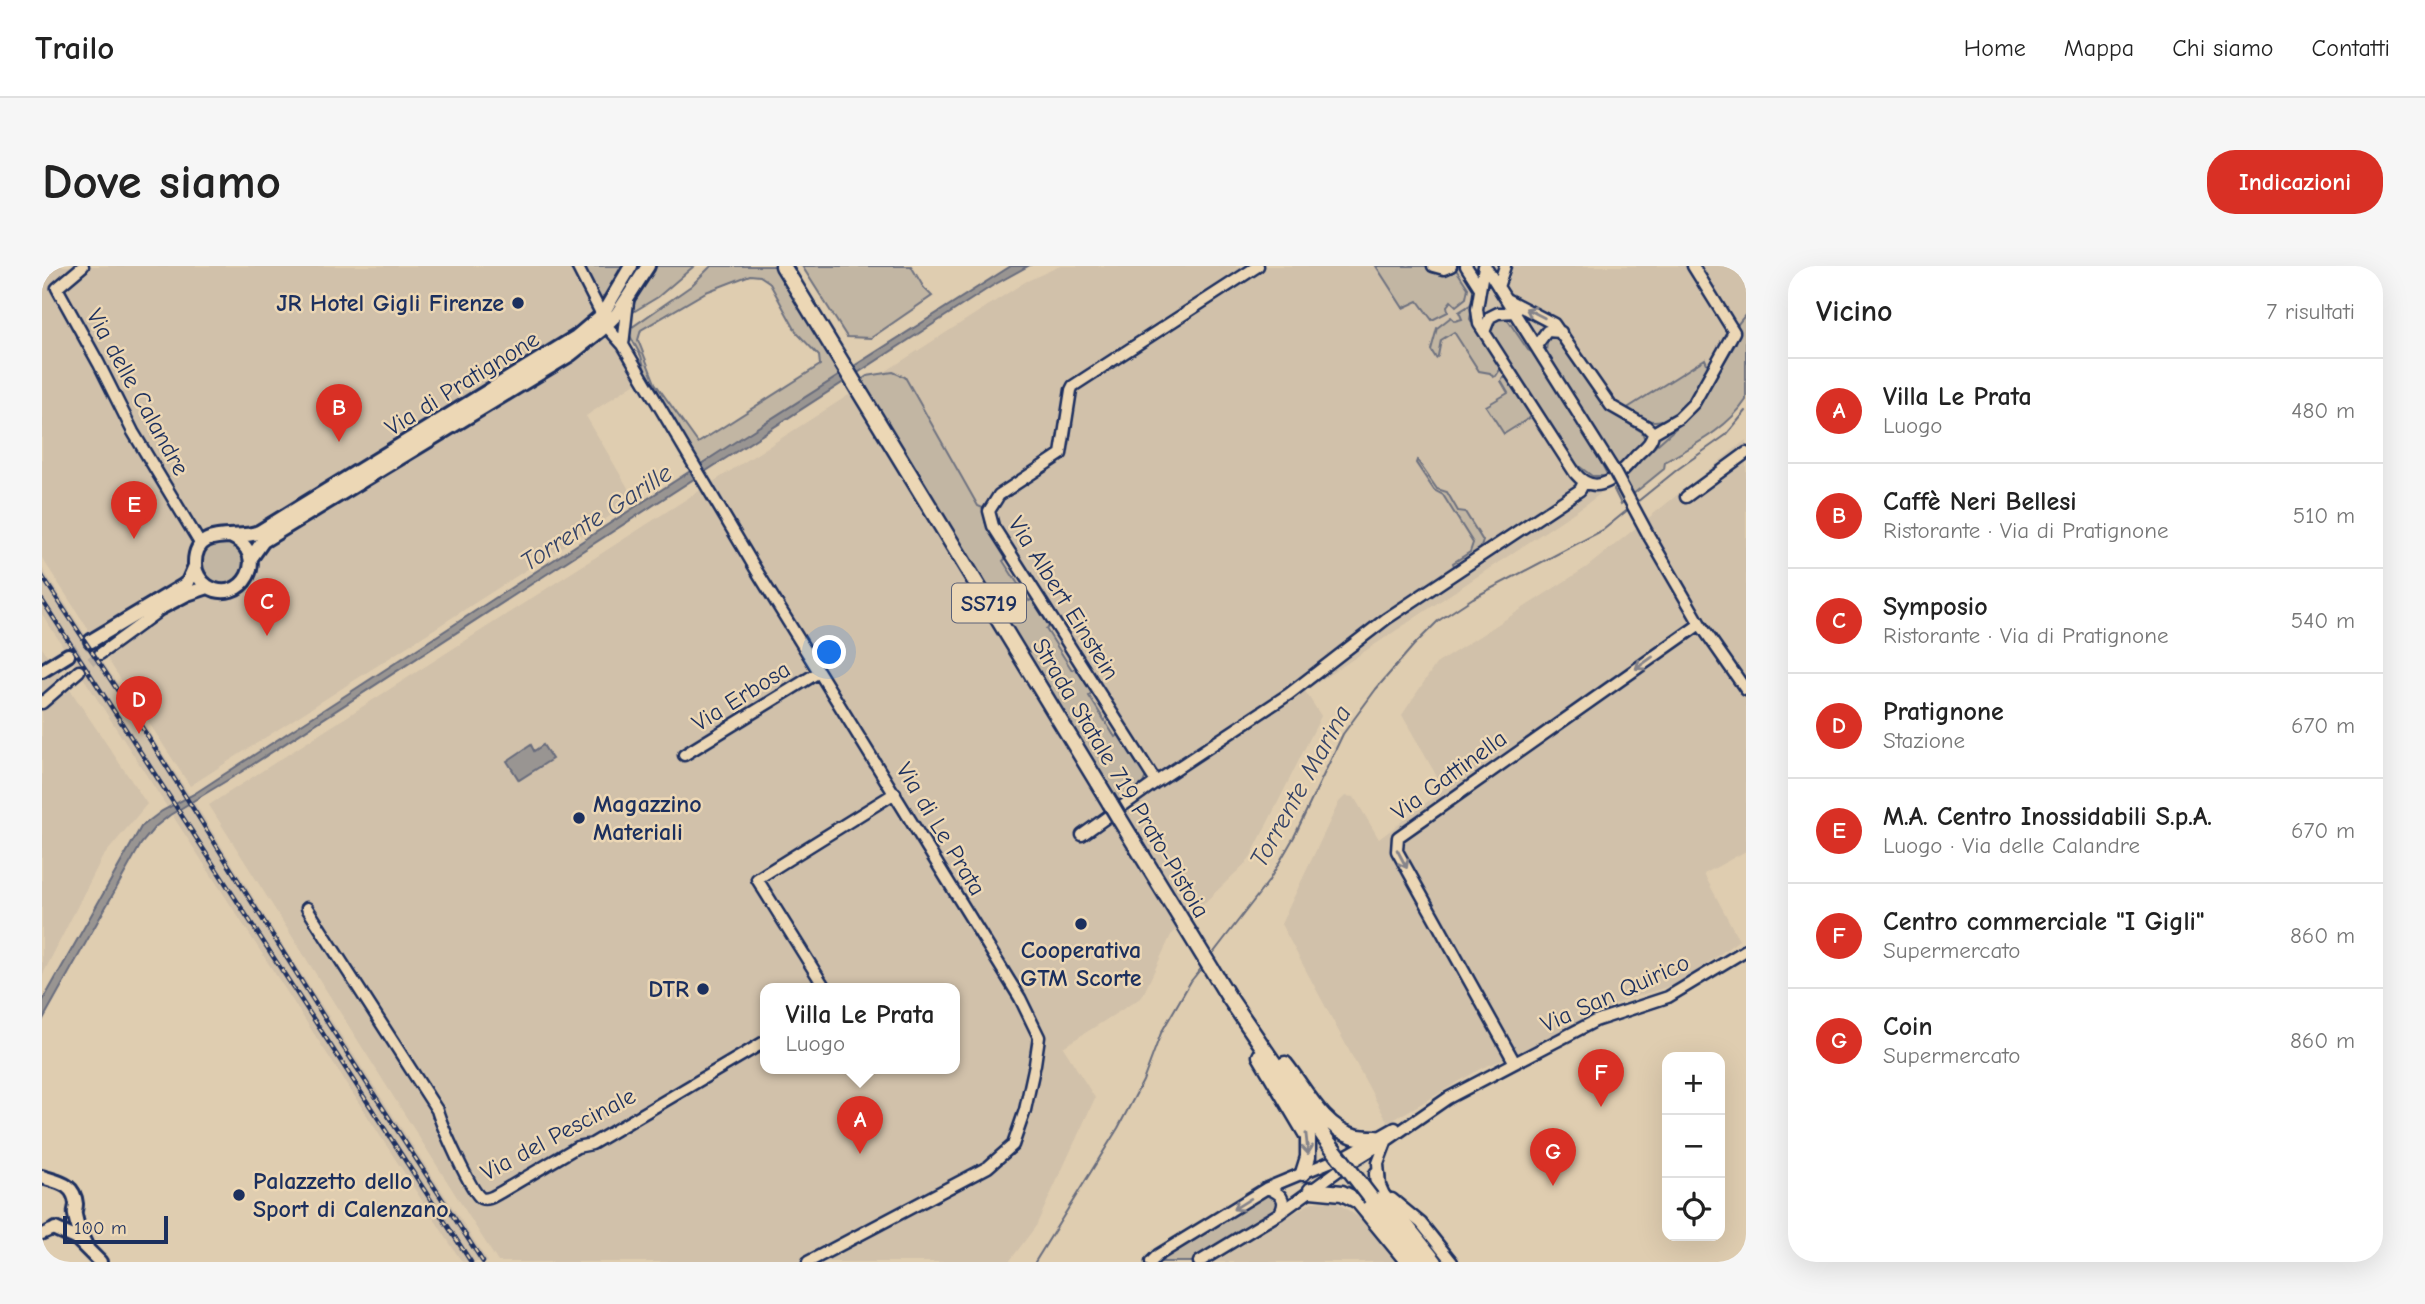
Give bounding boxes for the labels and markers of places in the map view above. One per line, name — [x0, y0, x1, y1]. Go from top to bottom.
place label: JR Hotel Gigli Firenze — [276, 289, 504, 317]
marker: JR Hotel Gigli Firenze — [510, 295, 526, 311]
pin: B — [316, 384, 362, 442]
pin: E — [111, 481, 157, 539]
pin: C — [244, 578, 290, 636]
pin: D — [116, 676, 162, 734]
place label: Magazzino Materiali — [593, 790, 702, 846]
marker: Magazzino Materiali — [571, 810, 587, 826]
marker: Cooperativa GTM Scorte — [1073, 916, 1089, 932]
place label: Cooperativa GTM Scorte — [1020, 936, 1142, 992]
place label: DTR — [648, 975, 689, 1003]
marker: DTR — [695, 981, 711, 997]
pin: F — [1578, 1049, 1624, 1107]
pin: A — [837, 1096, 883, 1154]
pin: G — [1530, 1128, 1576, 1186]
place label: Palazzetto dello Sport di Calenzano — [253, 1167, 449, 1223]
marker: Palazzetto dello Sport di Calenzano — [231, 1187, 247, 1203]

